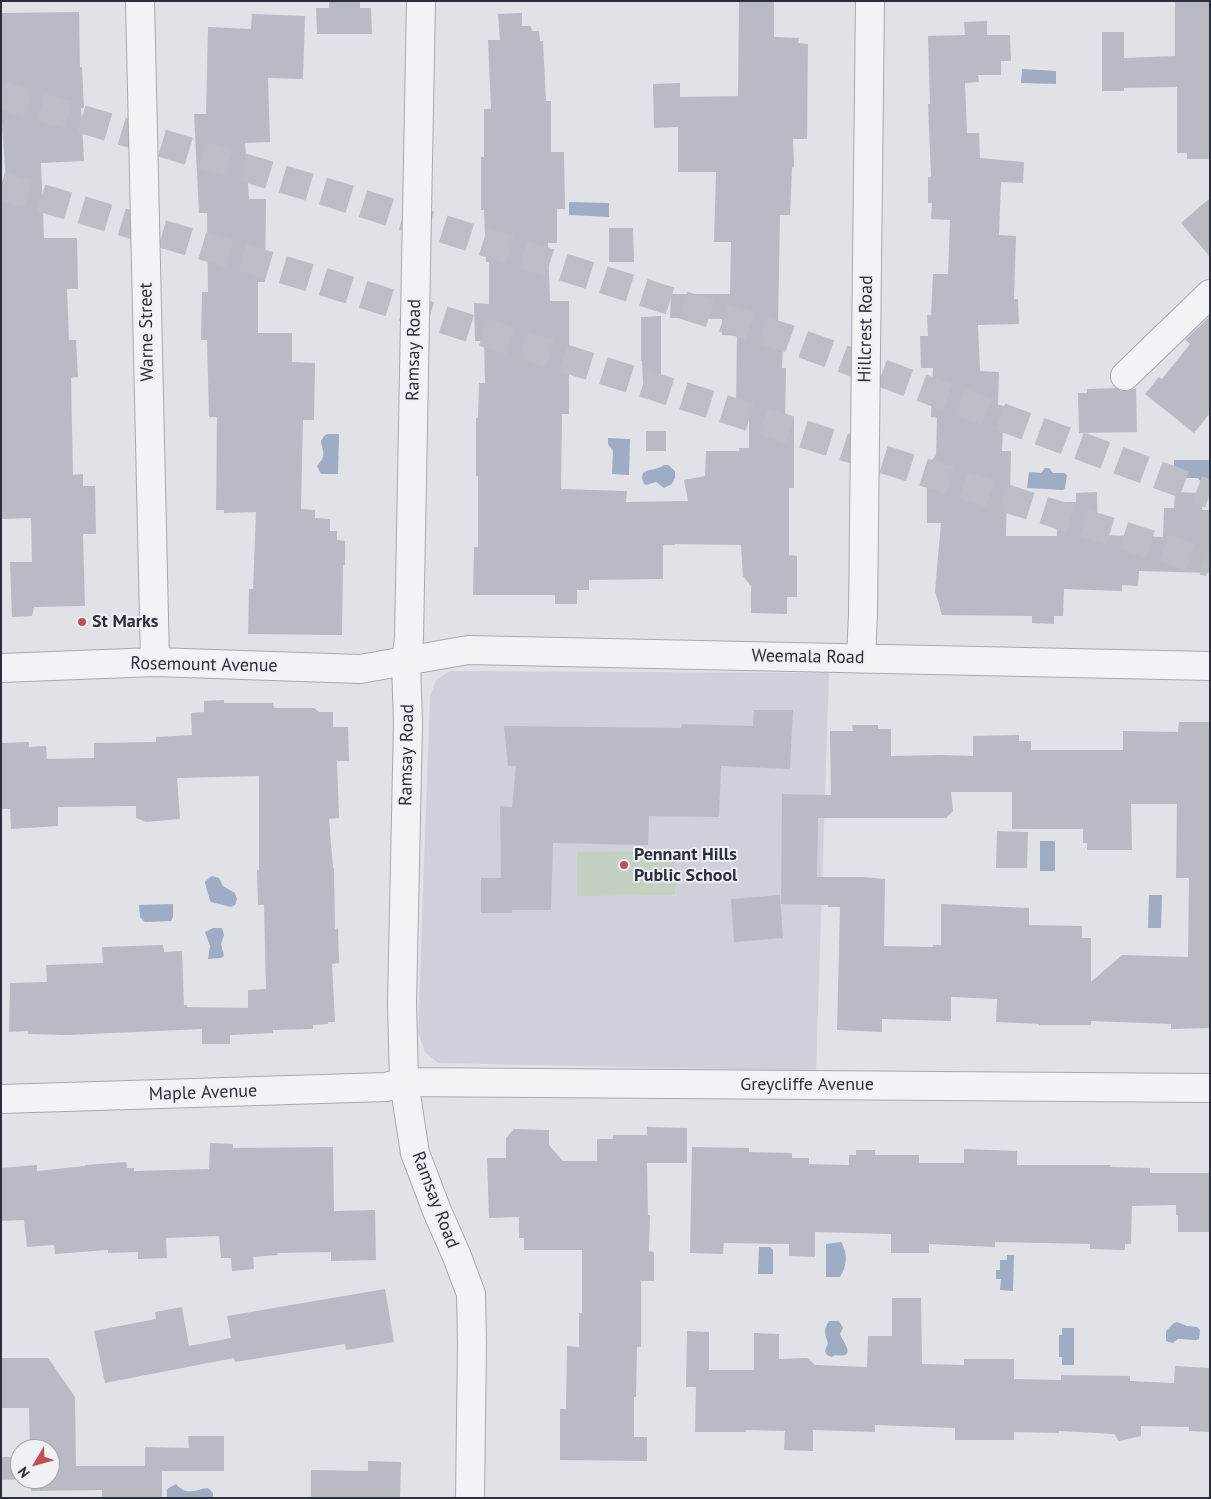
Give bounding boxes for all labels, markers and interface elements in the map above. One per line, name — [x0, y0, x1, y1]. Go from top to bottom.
street label: Hillcrest Road — [854, 275, 878, 383]
street label: Warne Street — [135, 282, 159, 382]
street label: Ramsay Road — [402, 299, 426, 401]
place label: St Marks — [92, 611, 158, 633]
marker: St Marks — [76, 616, 88, 628]
street label: Weemala Road — [751, 645, 865, 669]
street label: Rosemount Avenue — [130, 653, 278, 677]
street label: Ramsay Road — [395, 704, 419, 806]
place label: Pennant Hills Public School — [634, 844, 737, 886]
marker: Pennant Hills Public School — [618, 859, 630, 871]
street label: Greycliffe Avenue — [740, 1074, 874, 1096]
street label: Maple Avenue — [148, 1080, 258, 1106]
street label: Ramsay Road — [407, 1149, 463, 1251]
north arrow — [10, 1439, 60, 1489]
text: N — [14, 1463, 34, 1482]

